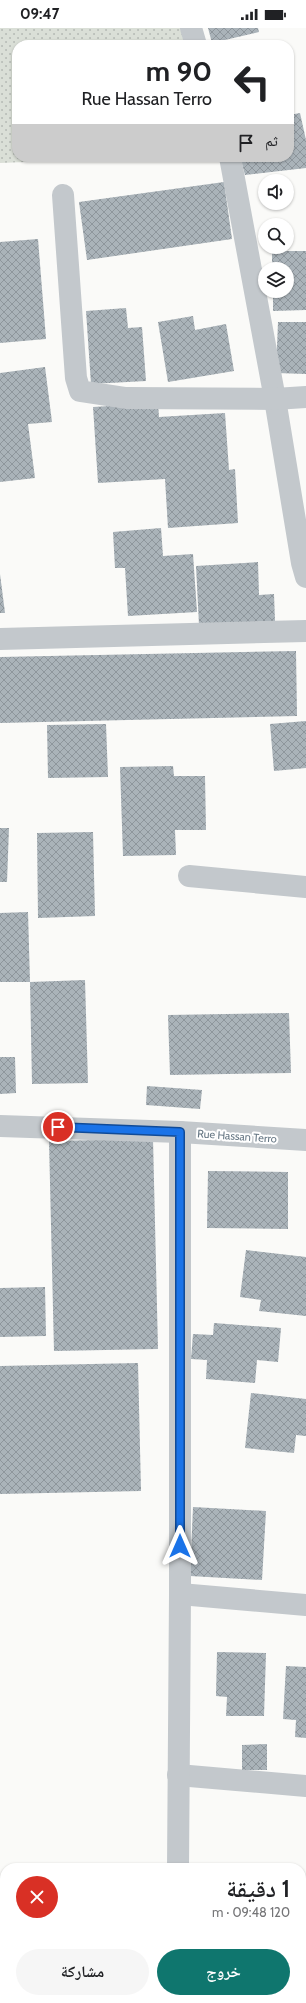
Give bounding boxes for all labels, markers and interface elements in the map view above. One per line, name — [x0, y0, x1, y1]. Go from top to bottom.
text: 09:47 — [20, 5, 59, 23]
text: 90 m — [146, 54, 212, 88]
icon: left — [226, 56, 278, 108]
text: Rue Hassan Terro — [81, 88, 212, 110]
icon: arrive — [235, 132, 257, 154]
text: ثم — [265, 132, 278, 150]
map controls — [258, 174, 294, 298]
button: sound — [258, 174, 294, 210]
button: search — [258, 218, 294, 254]
button: layers — [258, 262, 294, 298]
pin — [41, 1110, 75, 1144]
icon: arrive — [47, 1116, 69, 1138]
street label: Rue Hassan Terro — [197, 1126, 277, 1146]
position arrow — [159, 1525, 201, 1567]
text: 1 دقيقة — [226, 1874, 290, 1903]
button: close — [16, 1876, 58, 1918]
text: 120 m · 09:48 — [212, 1904, 290, 1920]
button: مشاركة — [16, 1949, 149, 1995]
button: خروج — [157, 1949, 290, 1995]

